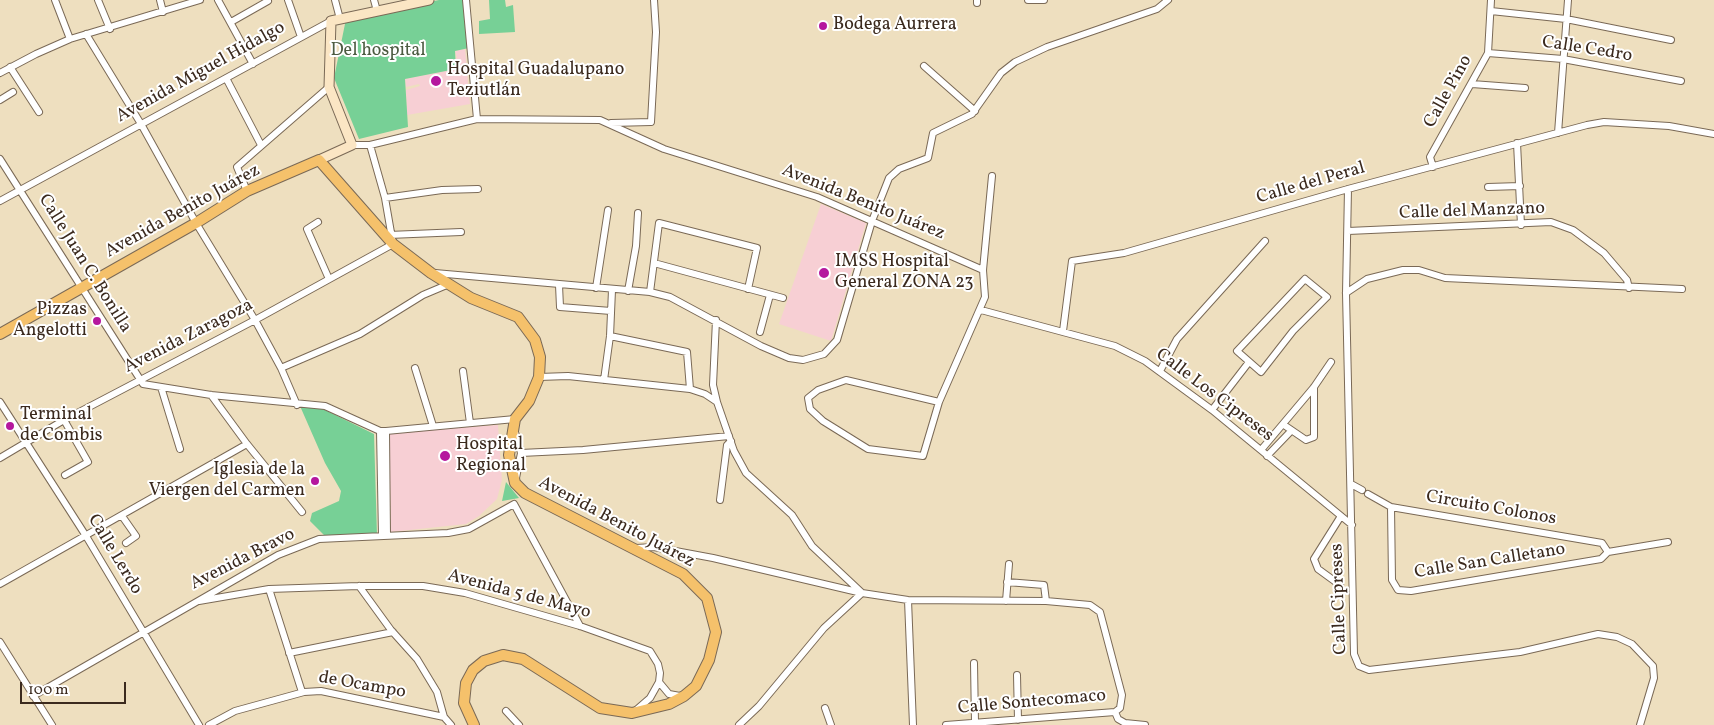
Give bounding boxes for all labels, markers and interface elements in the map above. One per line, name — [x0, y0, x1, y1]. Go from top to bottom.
place label: Bodega Aurrera — [833, 15, 957, 37]
street label: Avenida Miguel Hidalgo — [113, 18, 289, 128]
marker: Bodega Aurrera — [817, 20, 829, 32]
street label: Calle Cedro — [1540, 32, 1634, 68]
park label: Del hospital — [330, 41, 426, 63]
street label: Calle Pino — [1420, 52, 1478, 132]
place label: Hospital Guadalupano Teziutlán — [447, 60, 624, 102]
marker: Hospital Guadalupano Teziutlán — [429, 74, 443, 88]
street label: Calle del Peral — [1254, 158, 1368, 210]
street label: Avenida Benito Juárez — [102, 160, 264, 264]
street label: Avenida Benito Juárez — [778, 160, 948, 246]
street label: Calle Juan C. Bonilla — [33, 191, 135, 337]
street label: Calle del Manzano — [1399, 199, 1545, 225]
place label: IMSS Hospital General ZONA 23 — [835, 252, 974, 294]
marker: IMSS Hospital General ZONA 23 — [817, 266, 831, 280]
street label: Avenida Zaragoza — [121, 295, 257, 379]
place label: Pizzas Angelotti — [13, 300, 87, 342]
marker: Pizzas Angelotti — [91, 315, 103, 327]
street label: Calle Los Cipreses — [1151, 345, 1277, 447]
place label: Terminal de Combis — [20, 405, 103, 448]
marker: Terminal de Combis — [4, 420, 16, 432]
place label: Hospital Regional — [456, 435, 526, 478]
marker: Hospital Regional — [438, 449, 452, 463]
place label: Iglesia de la Viergen del Carmen — [149, 460, 305, 502]
street label: Avenida Benito Juárez — [534, 473, 698, 573]
marker: Iglesia de la Viergen del Carmen — [309, 475, 321, 487]
street label: Circuito Colonos — [1424, 487, 1558, 531]
street label: Calle Lerdo — [82, 511, 146, 599]
street label: Avenida Bravo — [187, 524, 299, 596]
street label: Calle San Calletano — [1413, 539, 1567, 585]
street label: Calle Cipreses — [1327, 543, 1353, 655]
street label: Avenida 5 de Mayo — [445, 566, 593, 624]
street label: de Ocampo — [317, 668, 407, 704]
scale bar — [22, 672, 129, 704]
text: 100 m — [28, 680, 68, 701]
street label: Calle Sontecomaco — [957, 686, 1107, 720]

